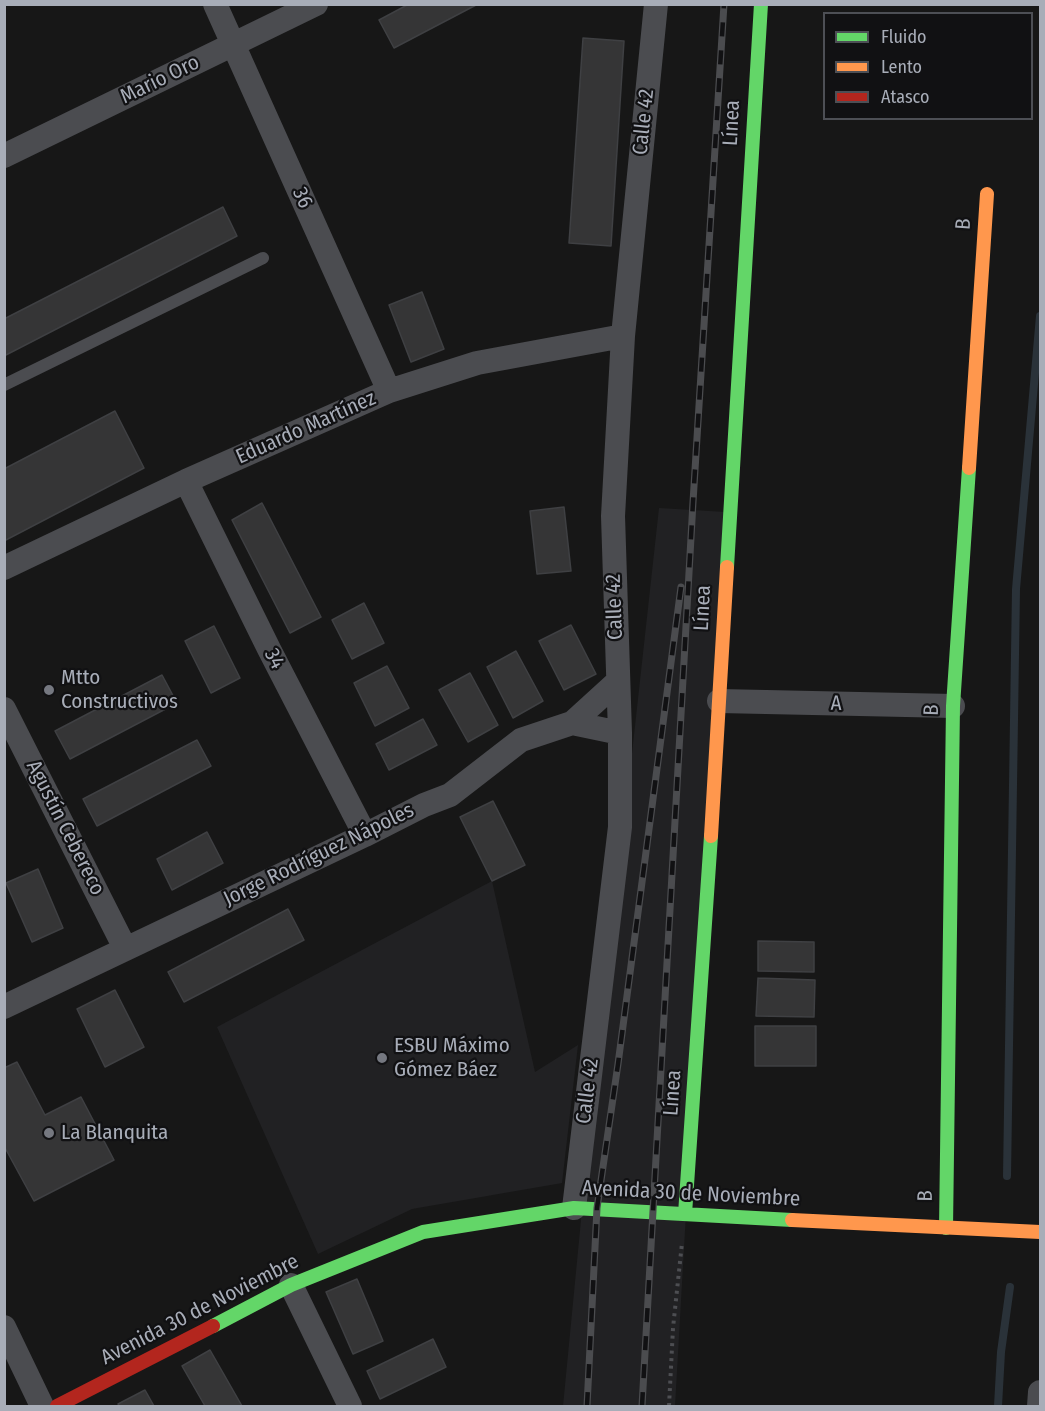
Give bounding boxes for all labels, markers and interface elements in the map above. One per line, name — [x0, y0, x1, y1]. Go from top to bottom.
legend — [823, 12, 1033, 120]
text: Fluido — [881, 26, 927, 48]
street label: Mario Oro — [116, 50, 204, 110]
text: Lento — [881, 56, 922, 78]
text: Atasco — [881, 86, 929, 108]
street label: Calle 42 — [628, 88, 660, 156]
street label: Línea — [718, 99, 746, 147]
street label: 36 — [286, 184, 318, 212]
street label: B — [951, 217, 977, 231]
street label: Eduardo Martínez — [232, 386, 380, 470]
street label: Calle 42 — [601, 574, 629, 640]
street label: Línea — [689, 584, 717, 632]
street label: 34 — [258, 645, 290, 673]
place label: Mtto Constructivos — [61, 665, 178, 715]
marker: Mtto Constructivos — [42, 683, 56, 697]
street label: A — [830, 691, 842, 717]
street label: B — [919, 704, 945, 716]
street label: Agustín Cebereco — [20, 756, 110, 900]
street label: Jorge Rodríguez Nápoles — [220, 798, 418, 912]
place label: ESBU Máximo Gómez Báez — [394, 1033, 510, 1083]
marker: ESBU Máximo Gómez Báez — [375, 1051, 389, 1065]
street label: Calle 42 — [571, 1057, 605, 1125]
street label: Línea — [659, 1069, 687, 1117]
place label: La Blanquita — [61, 1120, 168, 1146]
marker: La Blanquita — [42, 1126, 56, 1140]
street label: Avenida 30 de Noviembre — [581, 1176, 801, 1212]
street label: B — [913, 1190, 939, 1202]
street label: Avenida 30 de Noviembre — [97, 1249, 303, 1371]

